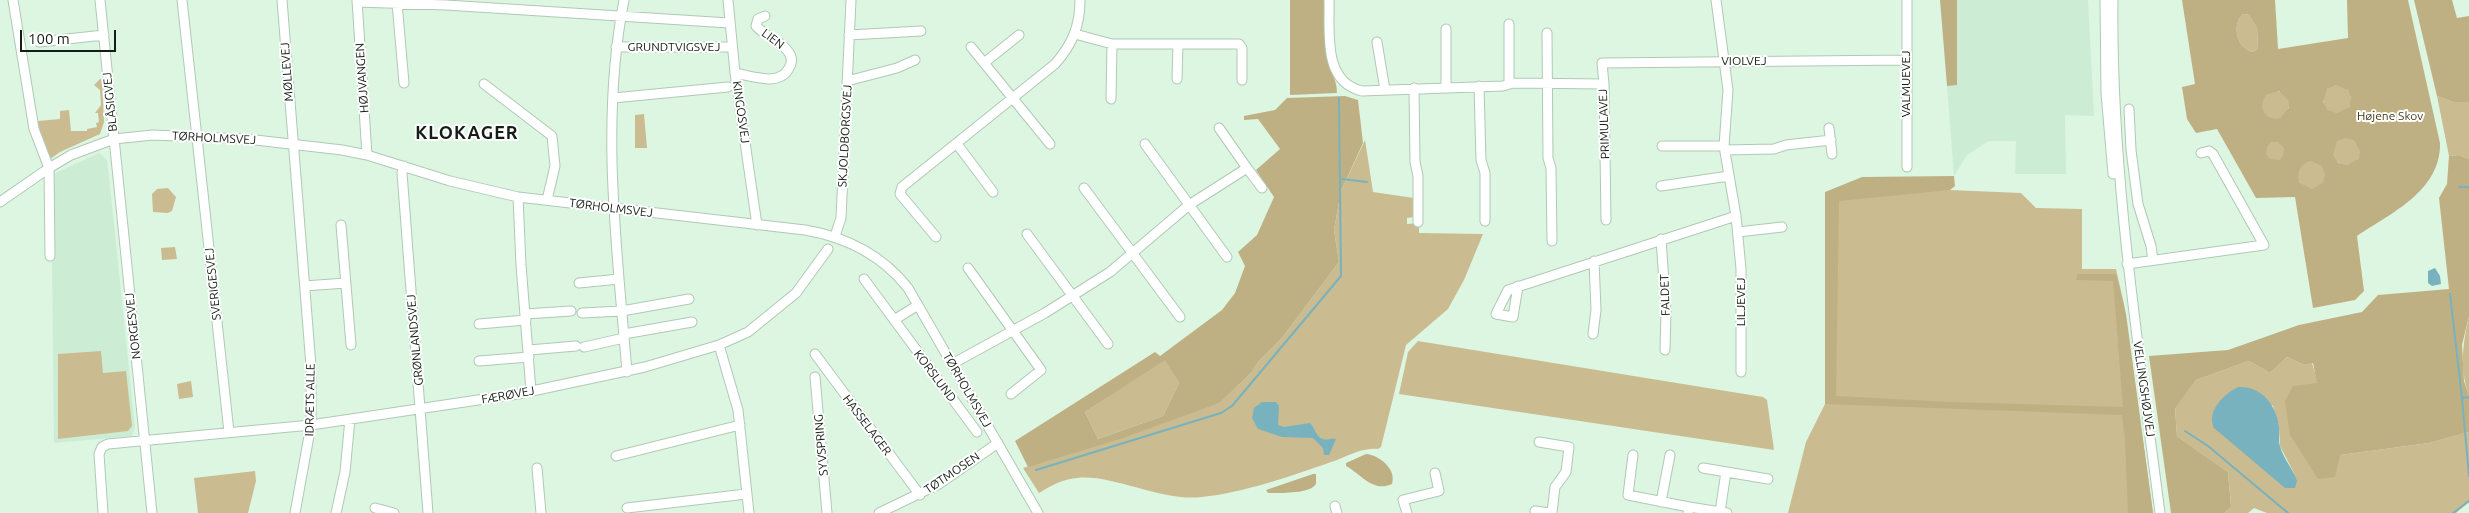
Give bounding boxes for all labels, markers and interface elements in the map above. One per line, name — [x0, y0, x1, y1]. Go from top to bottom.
scale bar — [22, 20, 119, 52]
street label: LIEN — [759, 26, 787, 52]
text: 100 m — [28, 30, 70, 47]
street label: GRUNDTVIGSVEJ — [628, 40, 720, 54]
street label: MØLLEVEJ — [278, 42, 296, 102]
street label: HØJVANGEN — [352, 43, 372, 113]
street label: VALMUEVEJ — [1899, 51, 1913, 117]
street label: VIOLVEJ — [1721, 54, 1767, 68]
street label: BLÅSIGVEJ — [100, 72, 120, 132]
street label: KINGOSVEJ — [729, 80, 753, 144]
street label: SKJOLDBORGSVEJ — [835, 84, 855, 188]
street label: PRIMULAVEJ — [1596, 89, 1612, 159]
park label: Højene Skov — [2357, 109, 2423, 123]
district label: KLOKAGER — [414, 122, 520, 144]
street label: TØRHOLMSVEJ — [172, 129, 256, 147]
street label: TØRHOLMSVEJ — [568, 196, 654, 220]
street label: SVERIGESVEJ — [202, 247, 224, 321]
street label: FALDET — [1657, 274, 1673, 316]
street label: LILJEVEJ — [1734, 278, 1748, 326]
street label: NORGESVEJ — [122, 292, 144, 360]
street label: GRØNLANDSVEJ — [404, 294, 426, 386]
street label: VELLINGSHØJVEJ — [2130, 340, 2158, 438]
street label: KORSLUND — [911, 347, 959, 405]
street label: TØRHOLMSVEJ — [940, 350, 994, 430]
street label: IDRÆTS ALLE — [302, 363, 318, 437]
street label: FÆRØVEJ — [480, 383, 536, 407]
street label: HASSELAGER — [840, 392, 894, 458]
street label: SYVSPRING — [811, 414, 831, 476]
street label: TØTMOSEN — [922, 449, 982, 497]

